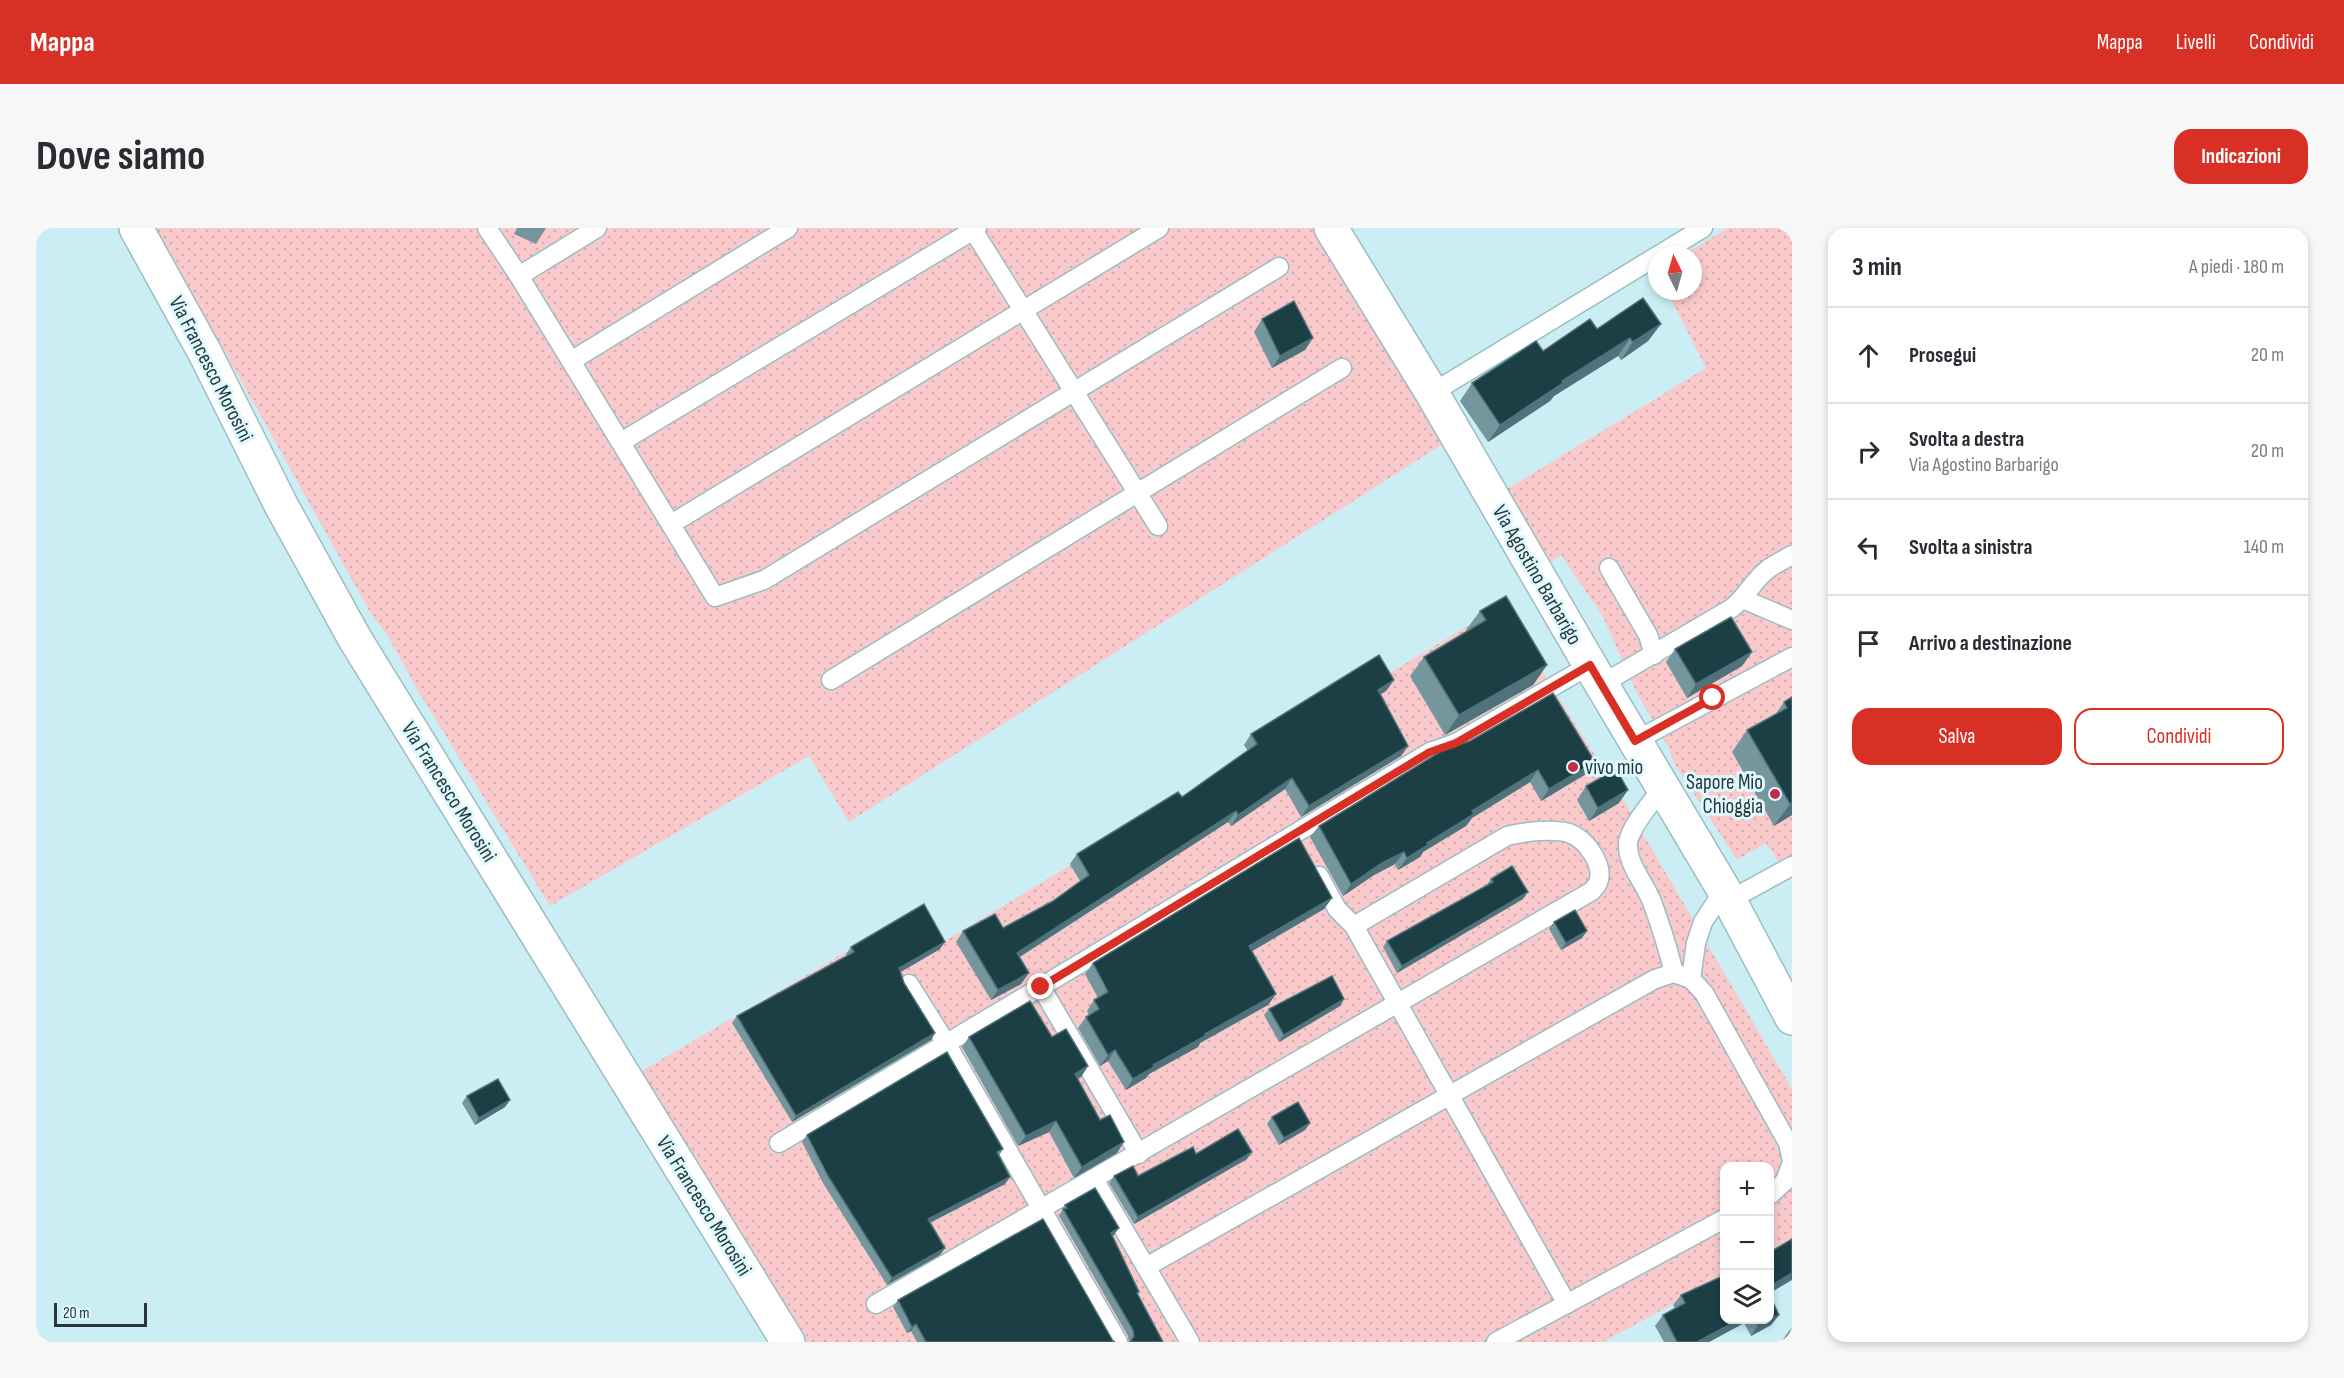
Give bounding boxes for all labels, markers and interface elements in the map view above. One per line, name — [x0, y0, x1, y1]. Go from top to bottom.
text: Mappa — [30, 26, 95, 59]
text: Mappa — [2097, 30, 2143, 55]
text: Livelli — [2176, 30, 2216, 55]
text: Condividi — [2249, 30, 2314, 55]
button: Indicazioni — [2174, 129, 2308, 184]
text: Dove siamo — [36, 131, 205, 182]
north arrow — [1648, 246, 1702, 300]
text: 3 min — [1852, 252, 1902, 283]
text: A piedi · 180 m — [2189, 255, 2284, 279]
street label: Via Francesco Morosini — [164, 292, 258, 446]
icon: ahead — [1852, 339, 1885, 372]
text: Prosegui — [1909, 342, 1976, 369]
text: 20 m — [2251, 343, 2284, 367]
text: Svolta a destra — [1909, 426, 2024, 453]
icon: right — [1852, 435, 1885, 468]
text: 20 m — [2251, 439, 2284, 463]
text: Via Agostino Barbarigo — [1909, 453, 2059, 477]
street label: Via Agostino Barbarigo — [1487, 501, 1587, 649]
icon: left — [1852, 531, 1885, 564]
text: Svolta a sinistra — [1909, 534, 2032, 561]
text: 140 m — [2244, 535, 2284, 559]
icon: arrive — [1852, 627, 1885, 660]
text: Arrivo a destinazione — [1909, 630, 2072, 657]
route start — [1699, 684, 1725, 710]
button: Salva — [1852, 708, 2062, 765]
button: Condividi — [2074, 708, 2284, 765]
street label: Via Francesco Morosini — [396, 717, 502, 867]
place label: vivo mio — [1585, 755, 1643, 780]
marker: vivo mio — [1566, 760, 1580, 774]
place label: Sapore Mio Chioggia — [1686, 770, 1763, 819]
marker: Sapore Mio Chioggia — [1768, 787, 1782, 801]
route end — [1027, 973, 1053, 999]
street label: Via Francesco Morosini — [651, 1131, 757, 1281]
map controls — [1720, 1162, 1774, 1324]
button: + — [1720, 1162, 1774, 1216]
button: − — [1720, 1216, 1774, 1270]
button: layers — [1720, 1270, 1774, 1324]
scale bar — [54, 1300, 147, 1328]
text: 20 m — [63, 1304, 90, 1323]

